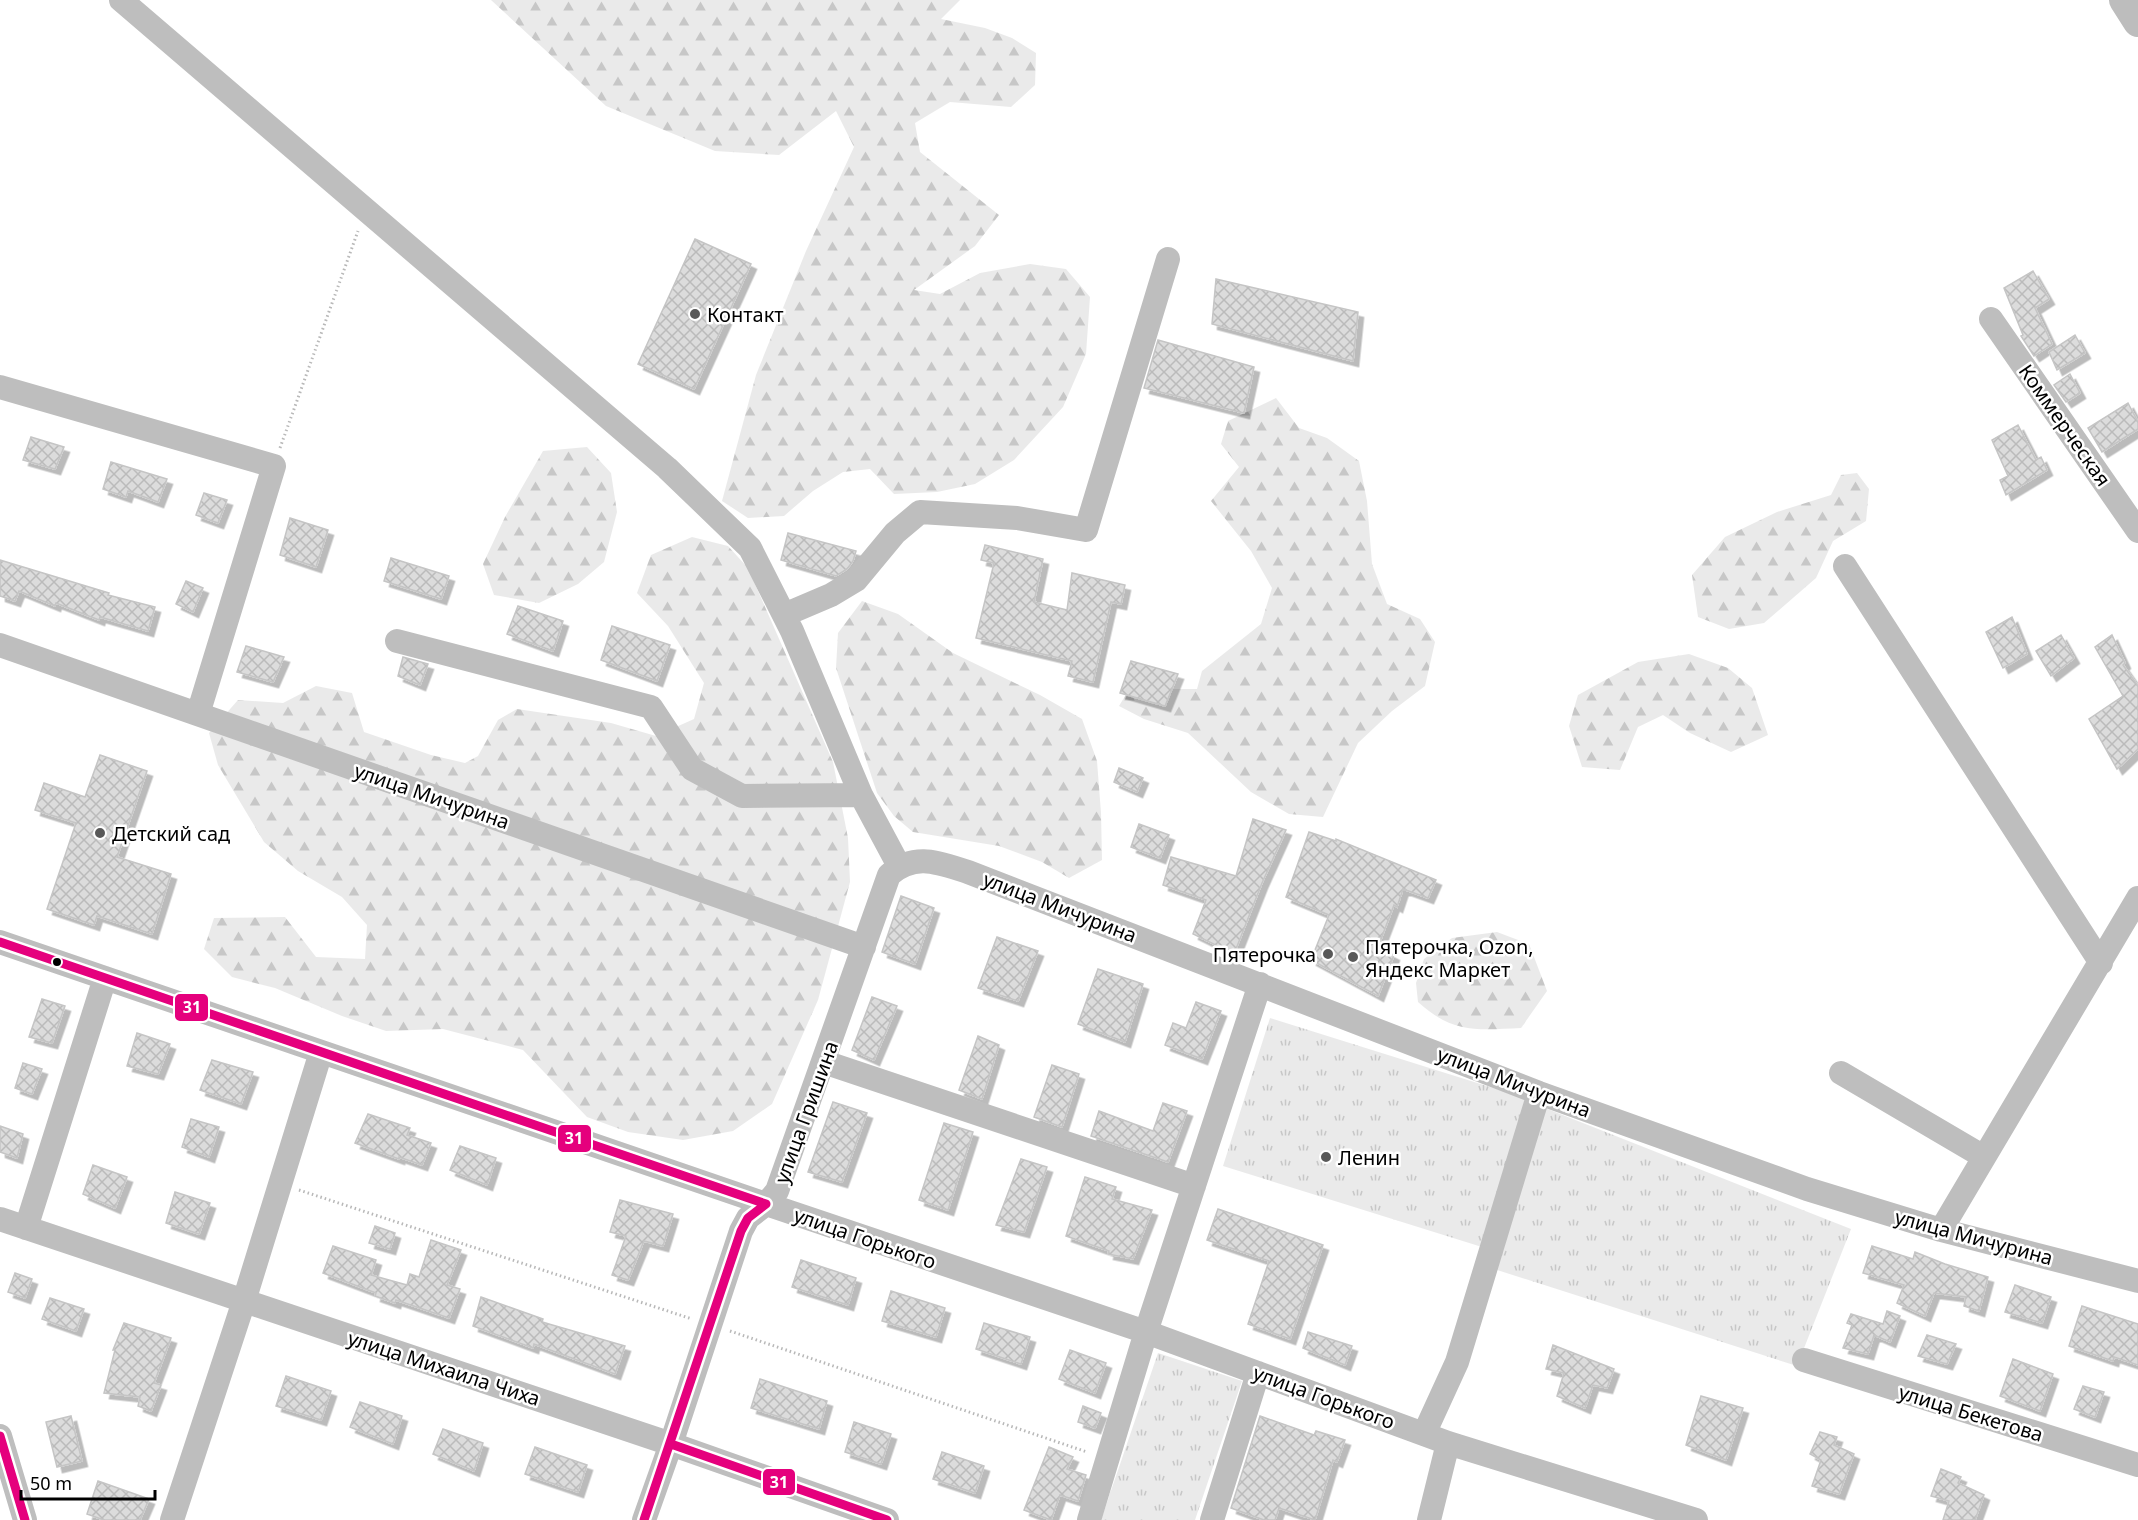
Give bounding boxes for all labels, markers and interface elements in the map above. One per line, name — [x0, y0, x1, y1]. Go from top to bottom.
place label: Контакт — [707, 301, 784, 328]
marker: Контакт — [688, 307, 702, 321]
street label: Коммерческая — [2013, 359, 2117, 491]
street label: улица Мичурина — [351, 757, 513, 835]
place label: Детский сад — [112, 820, 230, 847]
marker: Детский сад — [93, 826, 107, 840]
street label: улица Мичурина — [979, 865, 1141, 949]
place label: Пятерочка, Ozon, Яндекс Маркет — [1365, 933, 1534, 983]
place label: Пятерочка — [1213, 941, 1316, 968]
marker: Пятерочка — [1321, 947, 1335, 961]
marker: Пятерочка, Ozon, Яндекс Маркет — [1346, 950, 1360, 964]
unlabelled marker — [51, 956, 63, 968]
line badge: 31 — [174, 993, 209, 1022]
text: 31 — [183, 996, 201, 1018]
street label: улица Гришина — [768, 1037, 844, 1187]
street label: улица Мичурина — [1433, 1040, 1595, 1124]
line badge: 31 — [557, 1124, 592, 1153]
text: 31 — [565, 1127, 583, 1149]
place label: Ленин — [1338, 1144, 1400, 1171]
marker: Ленин — [1319, 1150, 1333, 1164]
street label: улица Горького — [790, 1201, 940, 1275]
street label: улица Мичурина — [1892, 1203, 2056, 1271]
street label: улица Михаила Чиха — [344, 1324, 544, 1412]
street label: улица Горького — [1249, 1359, 1399, 1435]
street label: улица Бекетова — [1896, 1378, 2046, 1448]
scale bar — [21, 1463, 154, 1501]
line badge: 31 — [762, 1468, 796, 1496]
text: 50 m — [30, 1471, 72, 1495]
text: 31 — [770, 1471, 788, 1493]

